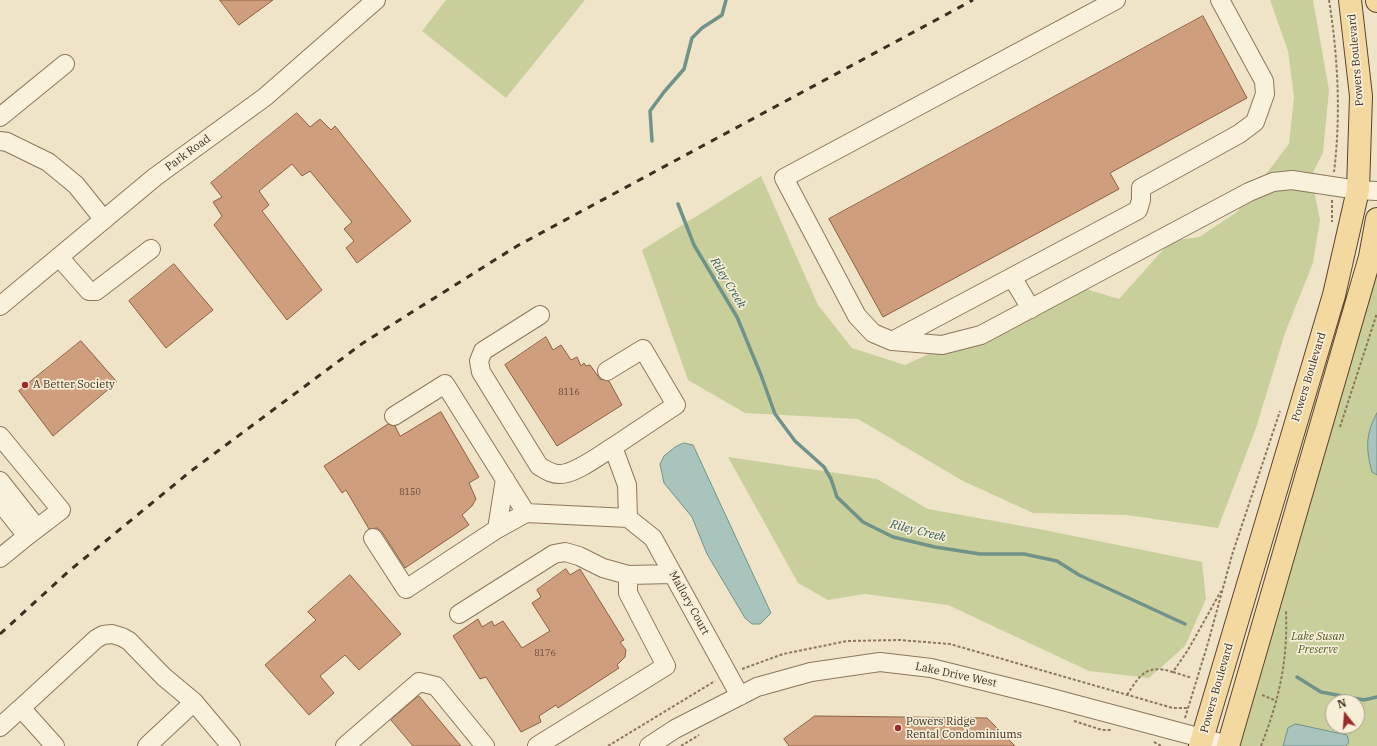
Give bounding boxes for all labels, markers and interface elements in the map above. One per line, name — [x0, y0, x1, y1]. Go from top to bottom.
street label: Powers Boulevard — [1345, 13, 1367, 107]
street label: Park Road — [163, 132, 213, 174]
water label: Riley Creek — [707, 255, 749, 311]
street label: Powers Boulevard — [1289, 331, 1329, 423]
place label: A Better Society — [33, 378, 115, 392]
marker: A Better Society — [20, 380, 30, 390]
house number: 8116 — [558, 387, 580, 397]
house number: 8150 — [399, 487, 421, 497]
water label: Riley Creek — [889, 517, 947, 545]
street label: Mallory Court — [666, 569, 712, 637]
park label: Lake Susan Preserve — [1291, 630, 1345, 656]
street label: Powers Boulevard — [1198, 642, 1236, 734]
house number: 8176 — [534, 648, 556, 658]
street label: Lake Drive West — [914, 660, 998, 690]
north arrow — [1325, 694, 1365, 734]
text: N — [1336, 696, 1348, 711]
place label: Powers Ridge Rental Condominiums — [906, 715, 1022, 741]
marker: Powers Ridge Rental Condominiums — [893, 723, 903, 733]

